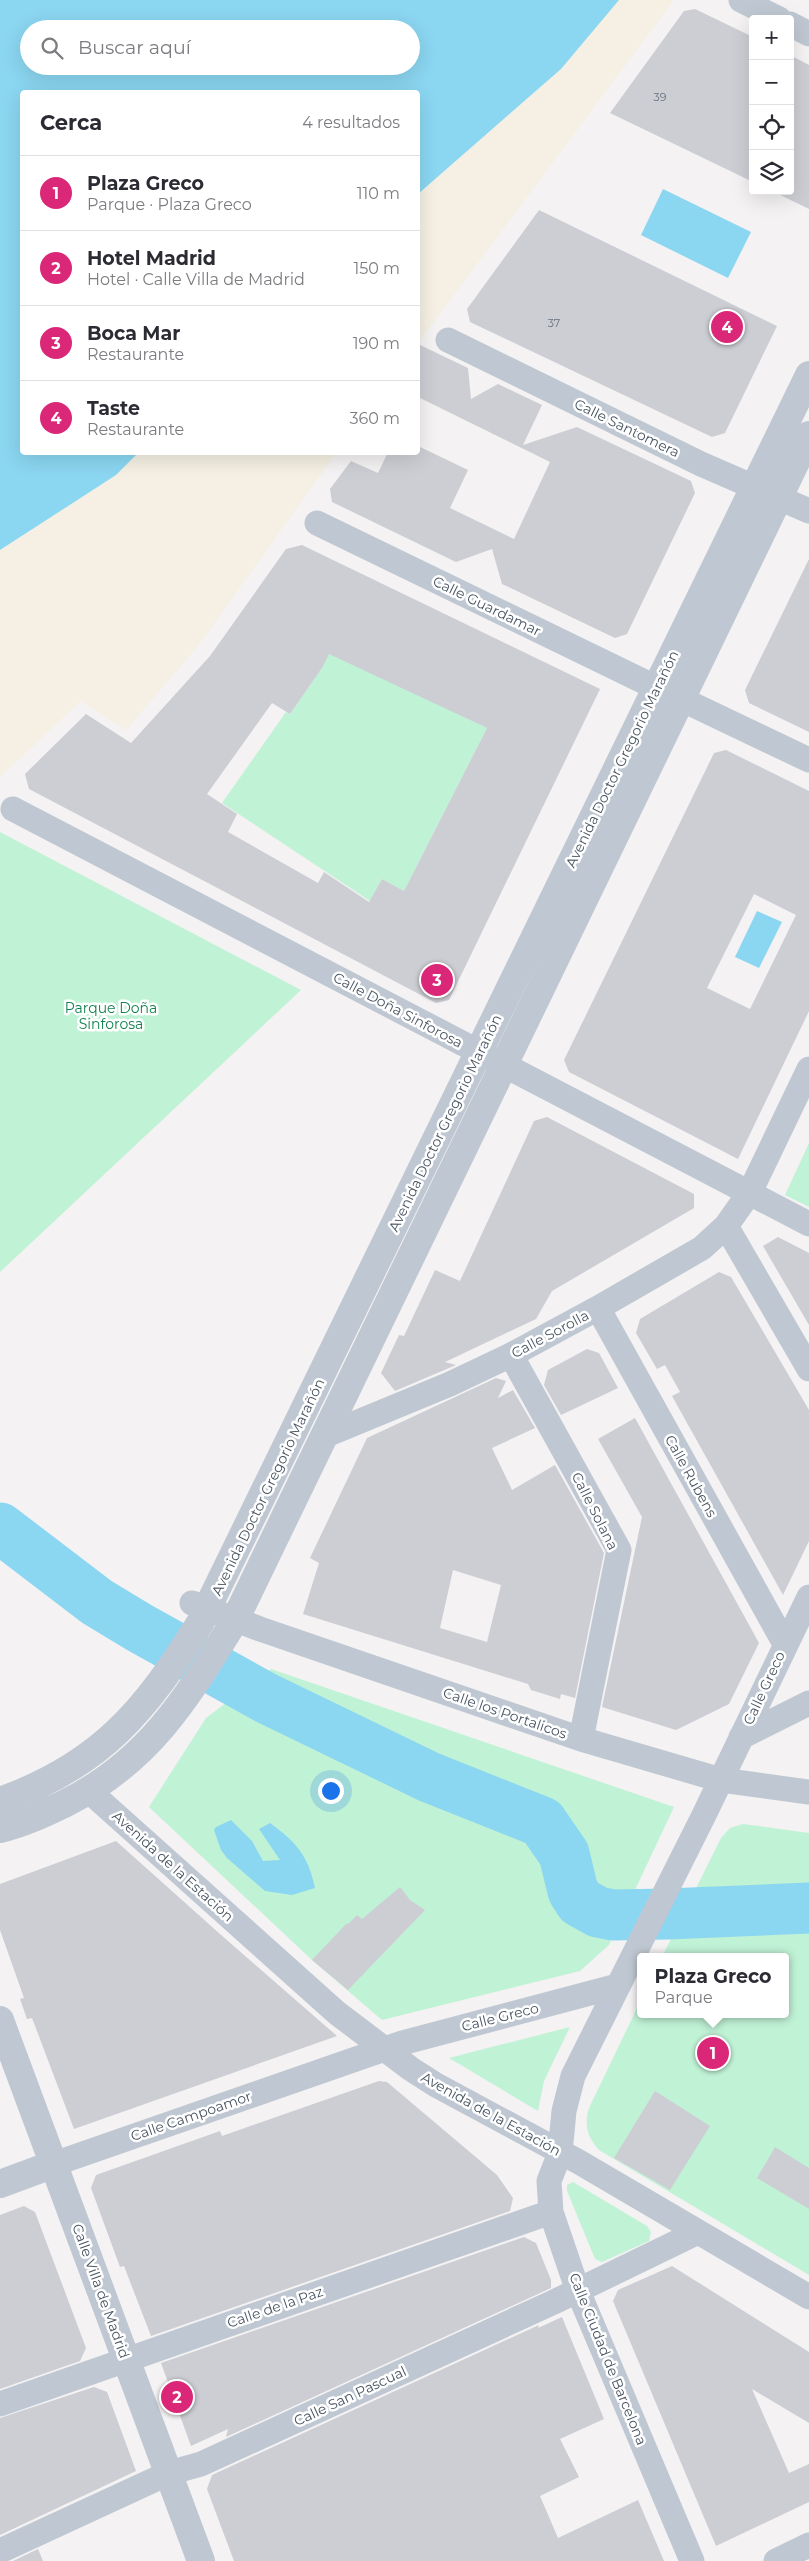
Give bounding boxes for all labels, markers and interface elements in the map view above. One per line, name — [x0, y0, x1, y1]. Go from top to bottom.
map controls — [749, 15, 794, 195]
button: + — [749, 15, 794, 60]
search box — [20, 20, 420, 75]
icon: search — [38, 34, 66, 62]
text: Buscar aquí — [78, 36, 191, 59]
button: − — [749, 60, 794, 105]
house number: 39 — [654, 90, 667, 104]
button: locate — [749, 105, 794, 150]
text: Cerca — [40, 110, 102, 135]
text: 4 resultados — [302, 113, 400, 132]
button: layers — [749, 150, 794, 195]
text: Plaza Greco — [87, 172, 204, 195]
text: 1 — [53, 184, 59, 203]
text: 110 m — [357, 184, 400, 203]
text: Parque · Plaza Greco — [87, 195, 252, 214]
text: Hotel Madrid — [87, 247, 216, 270]
text: 2 — [51, 259, 61, 278]
text: 150 m — [353, 259, 400, 278]
text: Hotel · Calle Villa de Madrid — [87, 270, 305, 289]
pin: 4 — [711, 308, 743, 346]
house number: 37 — [548, 316, 560, 330]
text: Boca Mar — [87, 322, 180, 345]
text: 3 — [51, 334, 61, 353]
text: 190 m — [353, 334, 400, 353]
text: Restaurante — [87, 345, 184, 364]
street label: Calle Santomera — [571, 395, 683, 461]
text: Taste — [87, 397, 140, 420]
text: 4 — [50, 409, 62, 428]
text: 360 m — [349, 409, 400, 428]
text: Restaurante — [87, 420, 184, 439]
street label: Calle Guardamar — [430, 572, 544, 640]
street label: Avenida Doctor Gregorio Marañón — [561, 647, 683, 871]
pin: 3 — [421, 961, 453, 999]
street label: Calle Doña Sinforosa — [330, 968, 466, 1052]
park label: Parque Doña Sinforosa — [65, 999, 157, 1033]
street label: Avenida Doctor Gregorio Marañón — [384, 1011, 506, 1235]
street label: Calle Sorolla — [508, 1306, 592, 1362]
street label: Avenida Doctor Gregorio Marañón — [207, 1375, 329, 1599]
street label: Calle Rubens — [661, 1432, 721, 1521]
street label: Calle Solana — [568, 1469, 622, 1553]
street label: Calle Greco — [739, 1648, 789, 1728]
street label: Calle los Portalicos — [441, 1683, 569, 1743]
your location — [318, 1778, 344, 1804]
street label: Avenida de la Estación — [109, 1807, 237, 1925]
popup — [637, 1953, 789, 2018]
text: Plaza Greco — [655, 1965, 771, 1988]
text: Parque — [655, 1988, 713, 2007]
street label: Calle Greco — [460, 1999, 541, 2035]
pin: 1 — [697, 2034, 729, 2072]
street label: Avenida de la Estación — [418, 2068, 564, 2160]
street label: Calle Campoamor — [128, 2087, 254, 2145]
street label: Calle Villa de Madrid — [68, 2221, 134, 2361]
street label: Calle Ciudad de Barcelona — [565, 2270, 651, 2448]
street label: Calle de la Paz — [225, 2282, 325, 2332]
street label: Calle San Pascual — [291, 2362, 409, 2430]
pin: 2 — [161, 2378, 193, 2416]

